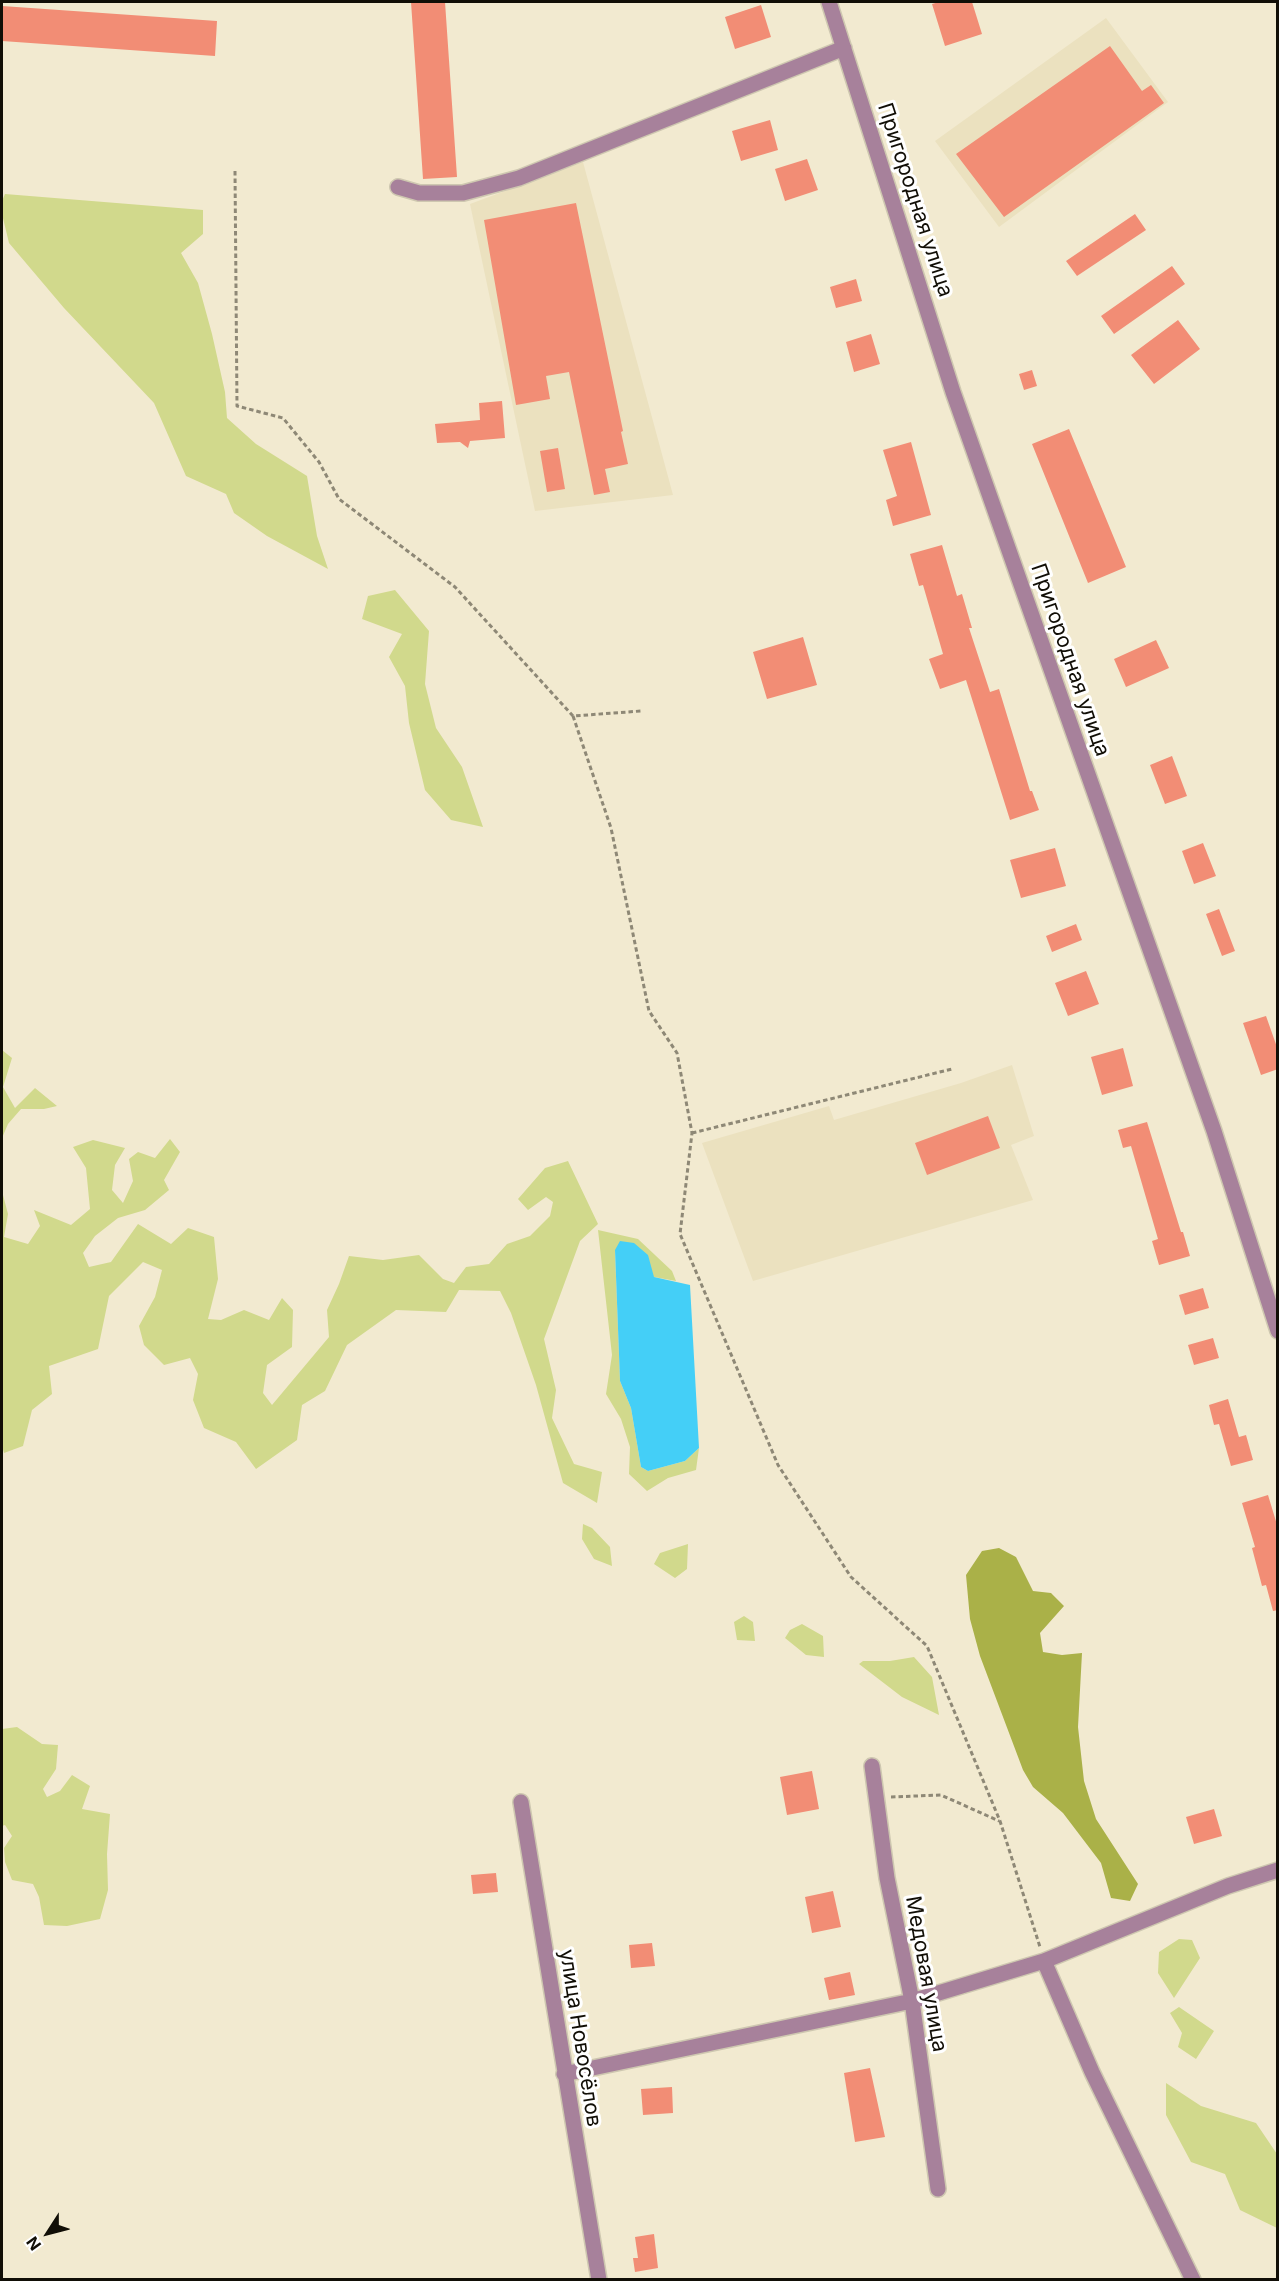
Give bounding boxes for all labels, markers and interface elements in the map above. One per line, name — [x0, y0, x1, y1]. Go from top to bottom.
street label: Пригородная улица — [872, 100, 958, 300]
street label: Пригородная улица — [1025, 560, 1115, 760]
street label: Медовая улица — [900, 1894, 952, 2054]
street label: улица Новосёлов — [554, 1948, 606, 2128]
north arrow — [18, 2203, 78, 2263]
text: N — [22, 2233, 45, 2254]

